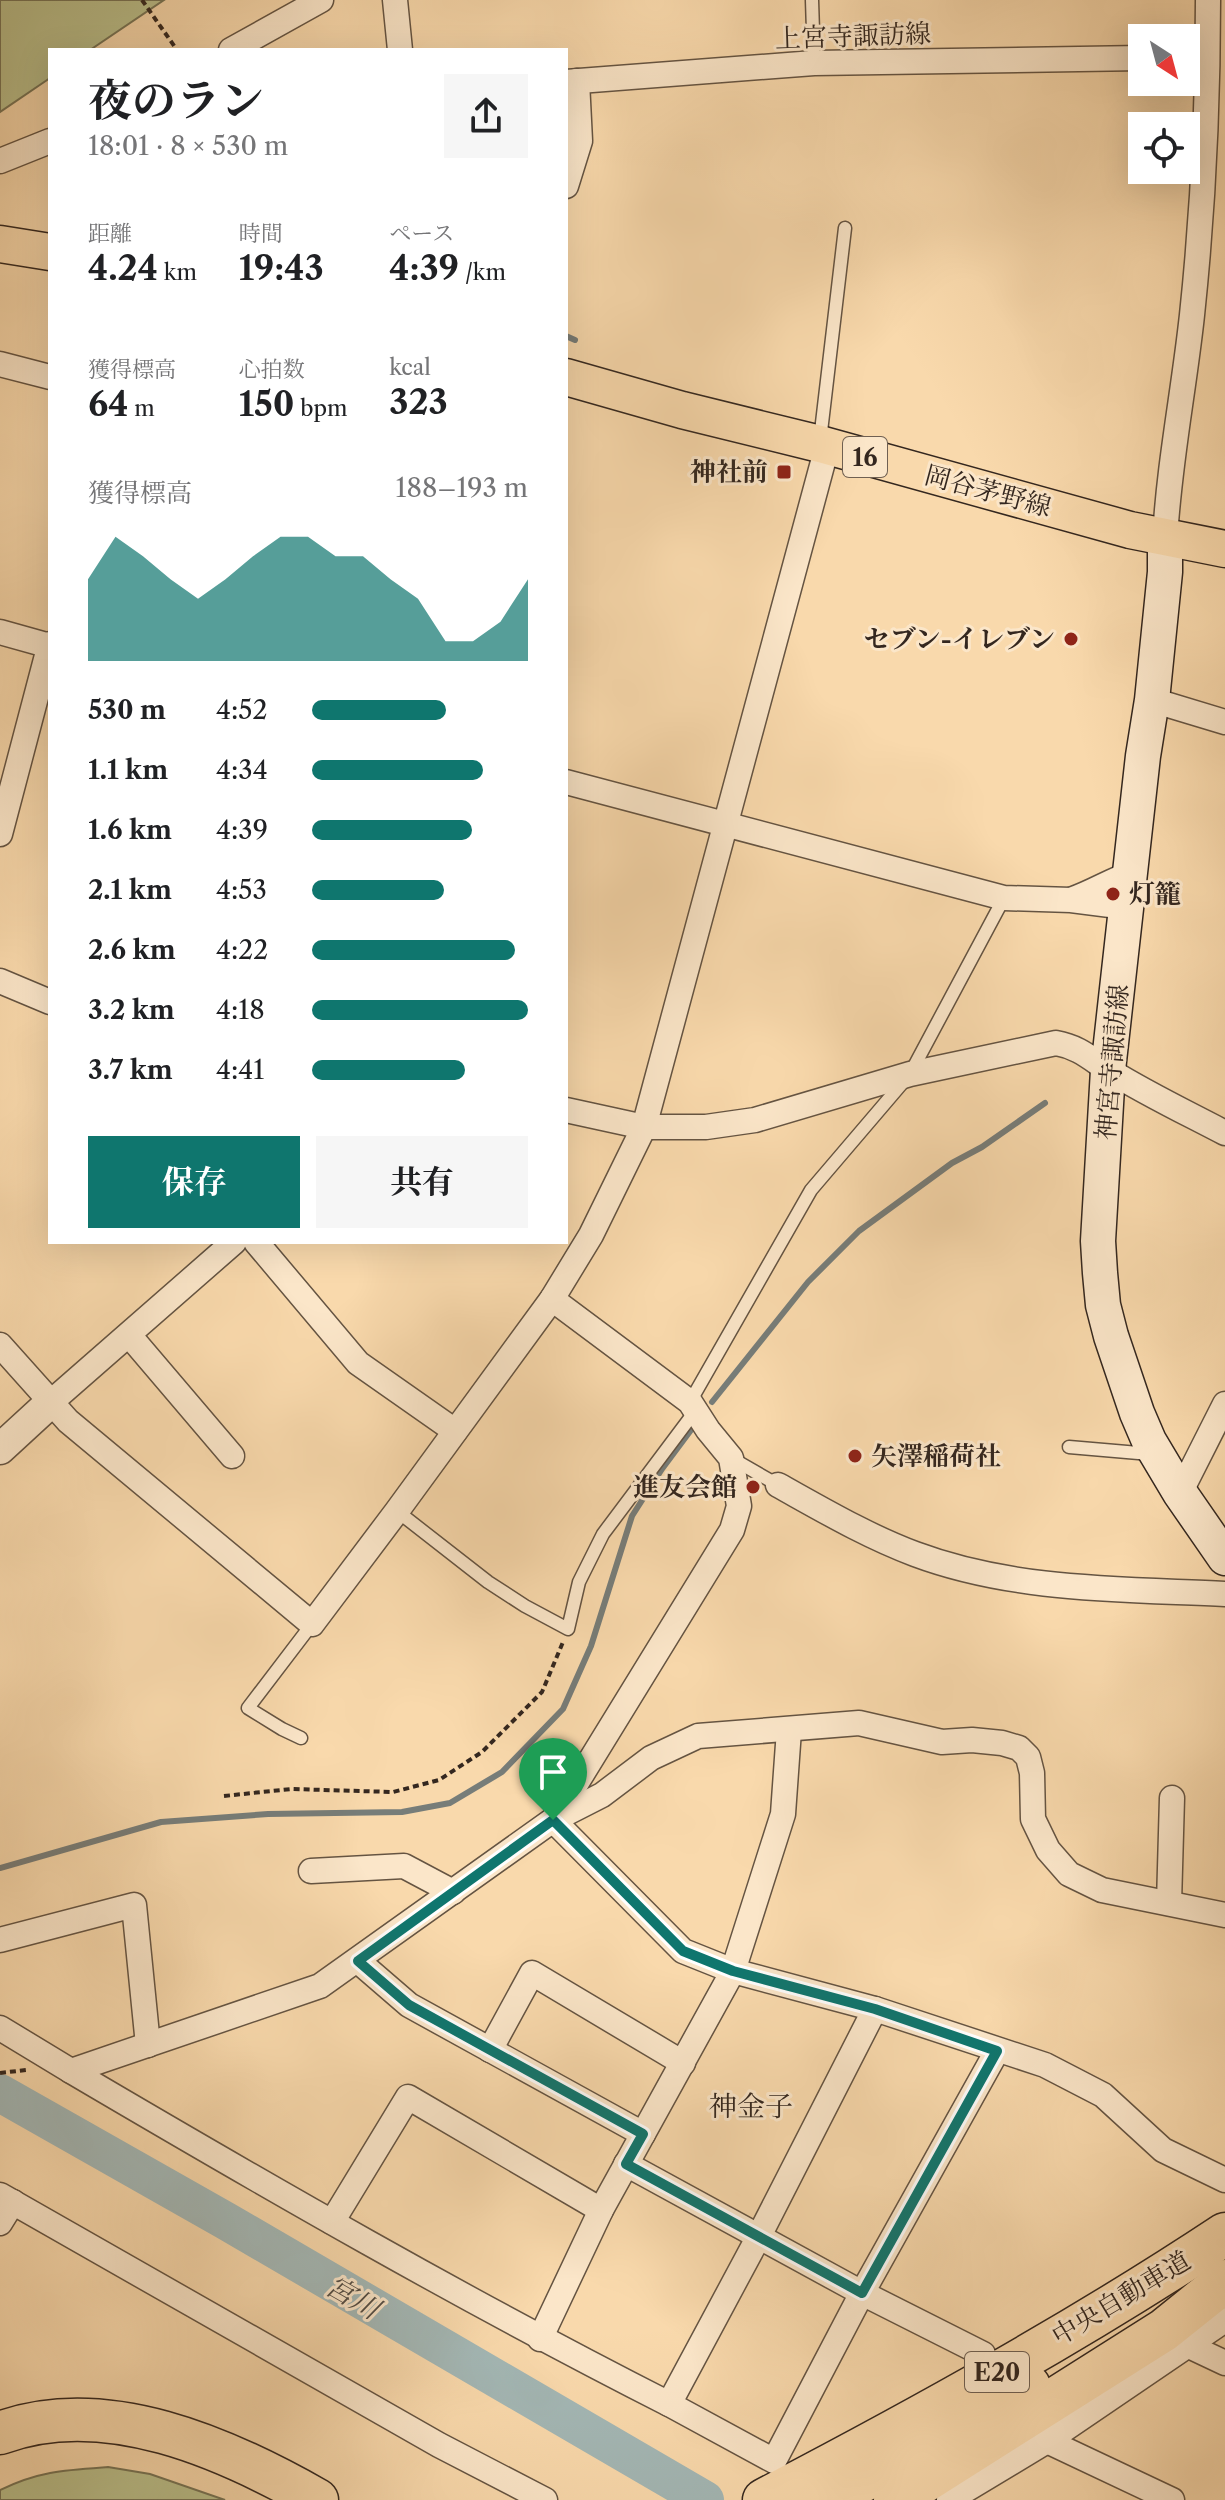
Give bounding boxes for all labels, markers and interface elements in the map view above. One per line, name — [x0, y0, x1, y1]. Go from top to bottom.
street label: 上宮寺諏訪線 — [774, 17, 932, 55]
north arrow — [1128, 24, 1200, 96]
map controls — [1128, 24, 1200, 184]
text: 夜のラン — [88, 73, 264, 127]
button: share — [444, 74, 528, 158]
button: locate — [1128, 112, 1200, 184]
text: 18:01 · 8 × 530 m — [88, 130, 288, 162]
text: 距離 — [88, 220, 132, 247]
text: 時間 — [239, 220, 283, 247]
text: ペース — [389, 220, 454, 247]
text: 4.24 — [88, 247, 158, 289]
text: 19:43 — [239, 247, 324, 289]
text: 4:39 — [389, 247, 459, 289]
text: km — [158, 259, 197, 286]
text: /km — [459, 259, 506, 286]
text: kcal — [389, 354, 431, 381]
text: 獲得標高 — [88, 356, 176, 383]
text: 心拍数 — [239, 356, 305, 383]
text: 323 — [389, 381, 448, 423]
text: 64 — [88, 383, 128, 425]
text: 150 — [239, 383, 294, 425]
text: m — [128, 395, 155, 422]
text: bpm — [294, 395, 348, 422]
road number: 16 — [843, 437, 887, 477]
place label: 神社前 — [690, 456, 768, 488]
street label: 岡谷茅野線 — [921, 459, 1055, 523]
marker: 神社前 — [775, 463, 793, 481]
text: 188–193 m — [396, 472, 528, 504]
text: 獲得標高 — [88, 477, 192, 509]
place label: セブン-イレブン — [864, 623, 1055, 655]
marker: セブン-イレブン — [1062, 630, 1080, 648]
text: 530 m — [88, 694, 166, 726]
text: 4:52 — [216, 694, 267, 726]
text: 1.1 km — [88, 754, 168, 786]
text: 4:34 — [216, 754, 268, 786]
text: 1.6 km — [88, 814, 172, 846]
text: 4:39 — [216, 814, 268, 846]
text: 2.1 km — [88, 874, 172, 906]
text: 4:53 — [216, 874, 267, 906]
place label: 灯籠 — [1129, 878, 1181, 910]
marker: 灯籠 — [1104, 885, 1122, 903]
text: 2.6 km — [88, 934, 176, 966]
text: 4:22 — [216, 934, 268, 966]
street label: 神宮寺諏訪線 — [1089, 983, 1135, 1141]
text: 3.2 km — [88, 994, 175, 1026]
text: 4:18 — [216, 994, 265, 1026]
text: 3.7 km — [88, 1054, 173, 1086]
text: 4:41 — [216, 1054, 264, 1086]
button: 保存 — [88, 1136, 300, 1228]
button: 共有 — [316, 1136, 528, 1228]
place label: 矢澤稲荷社 — [871, 1440, 1001, 1472]
marker: 矢澤稲荷社 — [846, 1447, 864, 1465]
place label: 進友会館 — [633, 1471, 737, 1503]
marker: 進友会館 — [744, 1478, 762, 1496]
pin — [519, 1738, 587, 1820]
icon: arrive — [531, 1750, 575, 1794]
district label: 神金子 — [709, 2089, 793, 2123]
street label: 中央自動車道 — [1046, 2244, 1196, 2352]
water label: 宮川 — [320, 2268, 388, 2327]
road number: E20 — [965, 2352, 1029, 2392]

